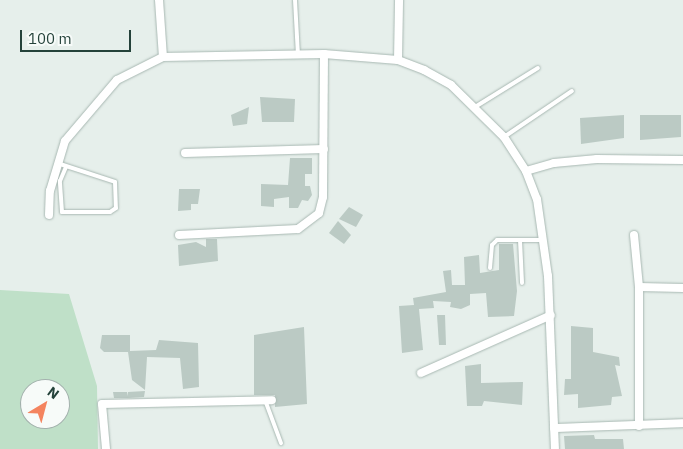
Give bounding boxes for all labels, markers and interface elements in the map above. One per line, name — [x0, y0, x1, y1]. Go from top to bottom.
scale bar — [22, 20, 134, 52]
text: 100 m — [28, 29, 72, 48]
north arrow — [20, 379, 70, 429]
text: N — [44, 383, 63, 403]

